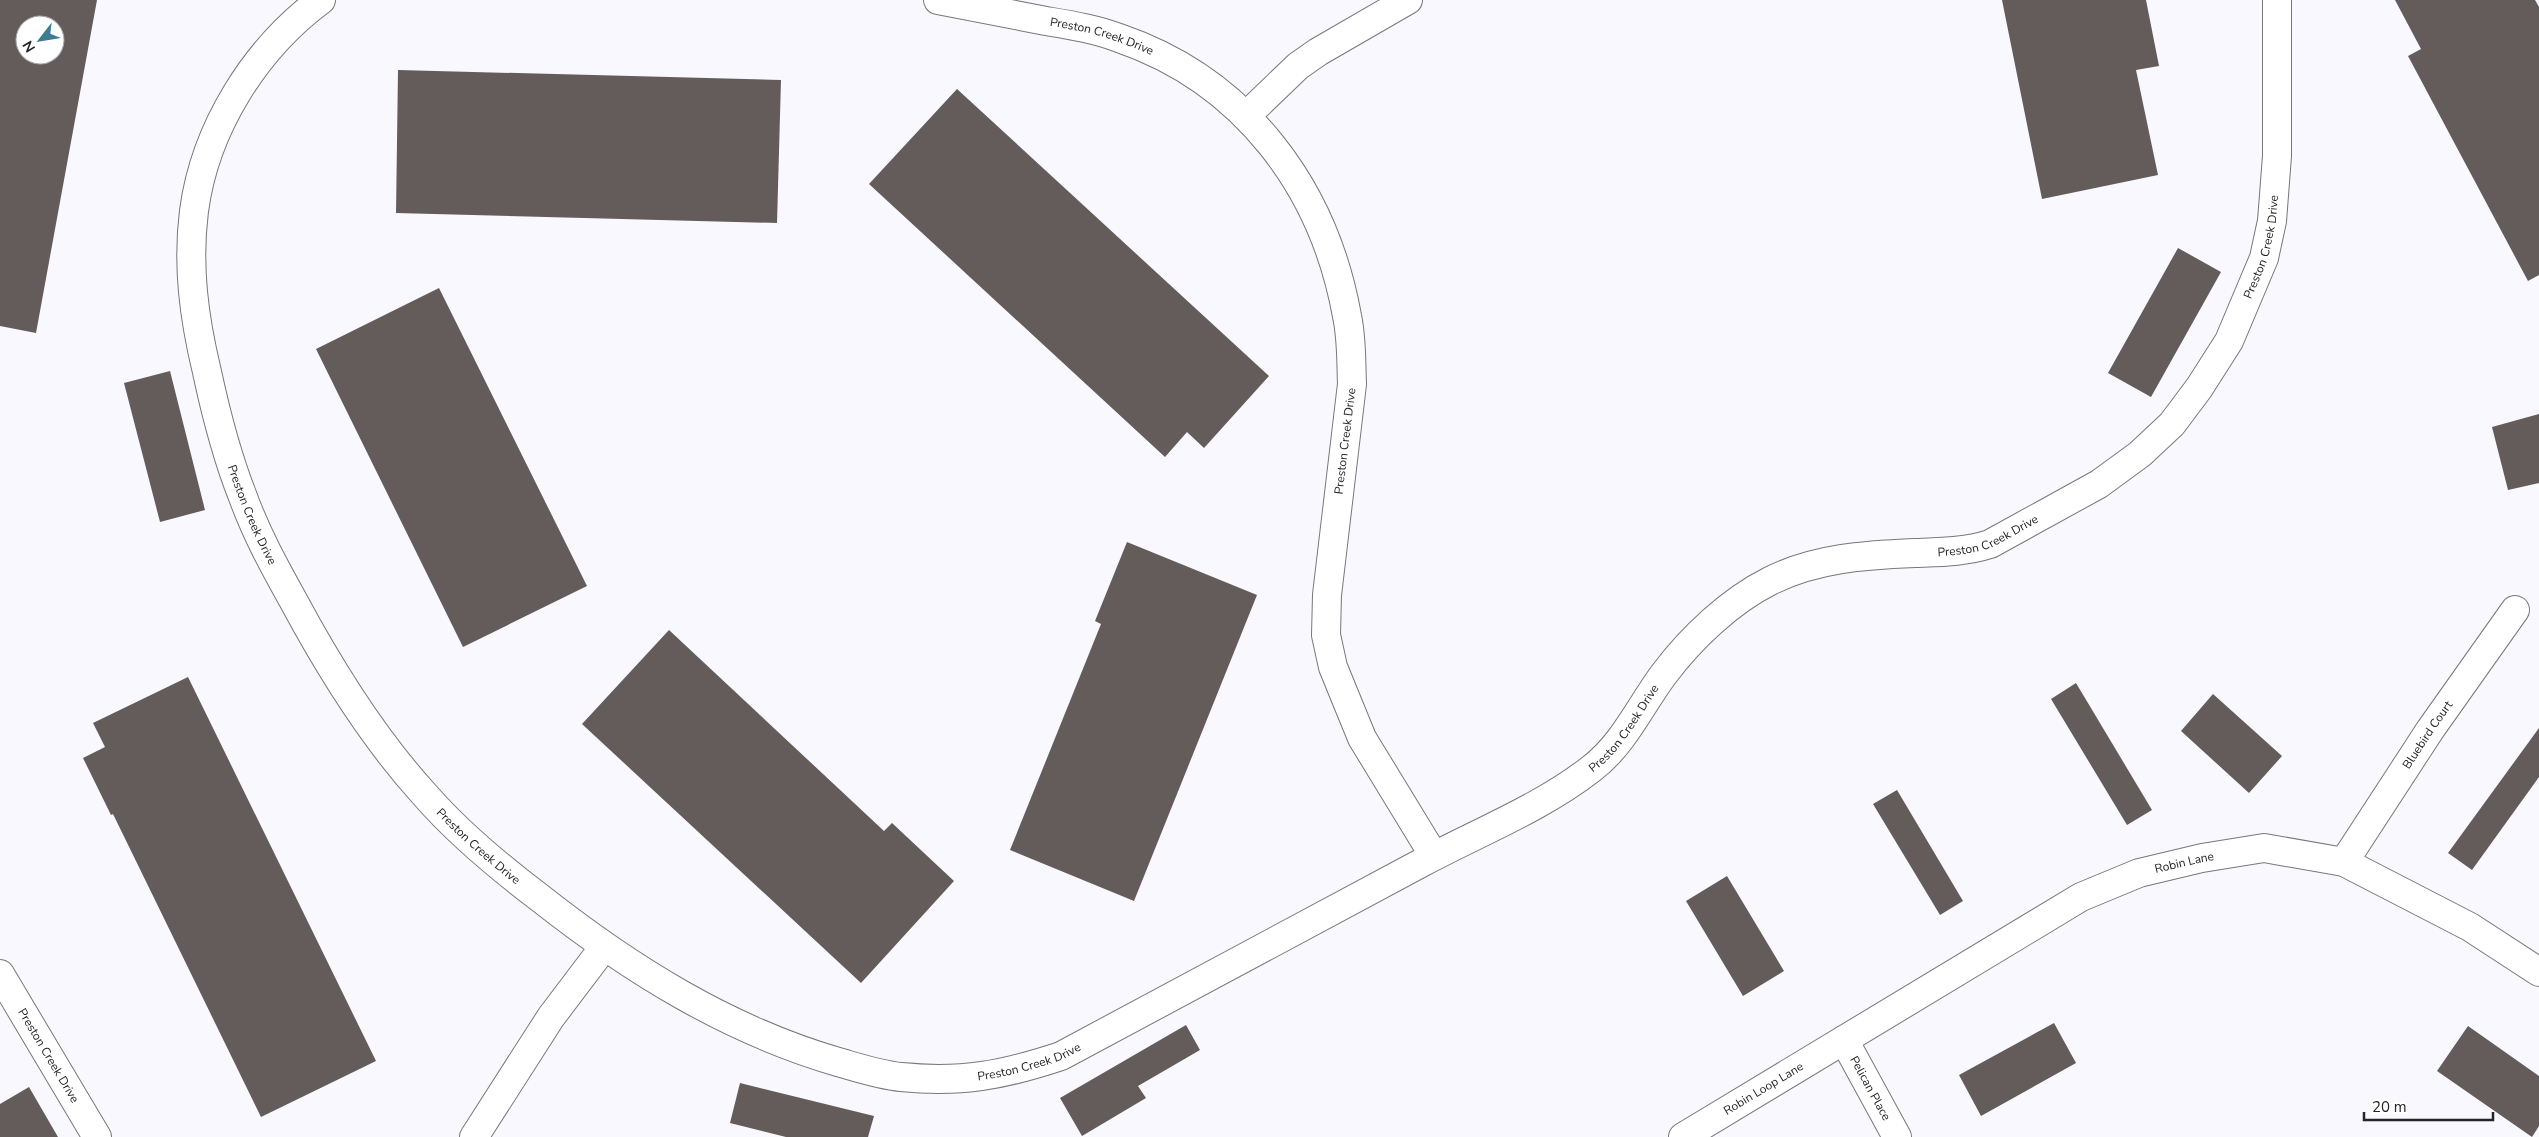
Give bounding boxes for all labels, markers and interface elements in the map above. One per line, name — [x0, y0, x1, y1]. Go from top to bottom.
street label: Preston Creek Drive — [1049, 14, 1156, 59]
north arrow — [15, 15, 65, 65]
text: N — [18, 37, 40, 56]
street label: Preston Creek Drive — [2240, 194, 2282, 301]
street label: Preston Creek Drive — [1331, 387, 1359, 495]
street label: Preston Creek Drive — [224, 463, 280, 567]
street label: Preston Creek Drive — [1937, 511, 2041, 560]
street label: Preston Creek Drive — [1585, 681, 1662, 776]
street label: Bluebird Court — [2399, 697, 2457, 772]
street label: Preston Creek Drive — [433, 805, 524, 888]
street label: Robin Lane — [2153, 848, 2215, 877]
street label: Preston Creek Drive — [14, 1005, 83, 1106]
street label: Preston Creek Drive — [976, 1039, 1083, 1084]
street label: Pelican Place — [1846, 1053, 1894, 1123]
street label: Robin Loop Lane — [1721, 1058, 1806, 1119]
scale bar — [2364, 1090, 2493, 1122]
text: 20 m — [2372, 1097, 2407, 1117]

